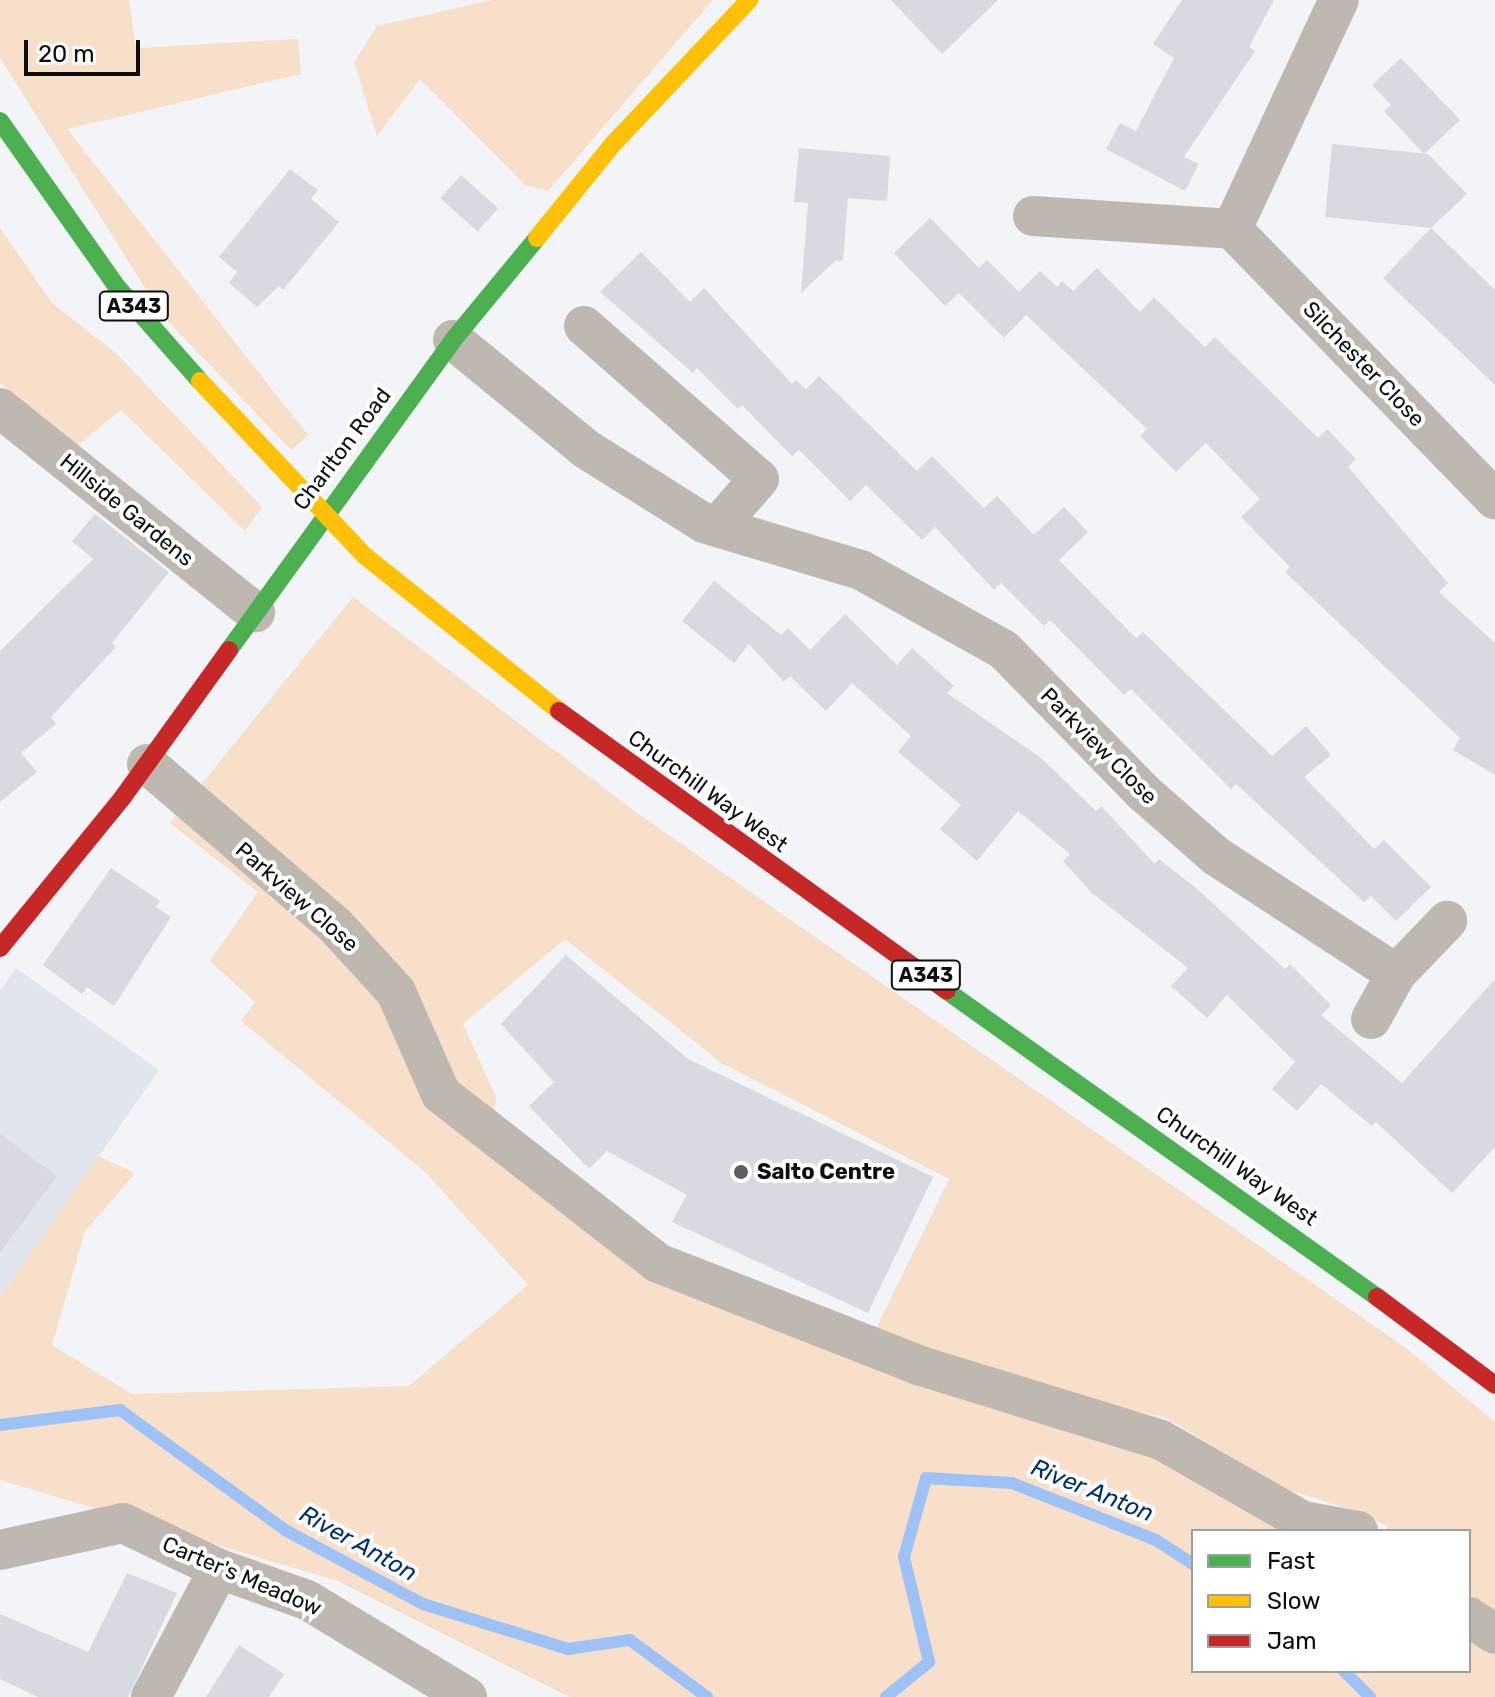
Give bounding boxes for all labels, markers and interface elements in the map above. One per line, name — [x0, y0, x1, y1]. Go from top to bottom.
scale bar — [28, 24, 144, 74]
text: 20 m — [38, 40, 95, 68]
road number: A343 — [98, 290, 170, 322]
street label: Silchester Close — [1297, 296, 1431, 432]
street label: Charlton Road — [288, 383, 396, 515]
street label: Hillside Gardens — [55, 448, 199, 572]
street label: Parkview Close — [1035, 682, 1163, 810]
street label: Churchill Way West — [622, 724, 794, 858]
street label: Parkview Close — [230, 836, 364, 958]
road number: A343 — [890, 959, 962, 991]
street label: Churchill Way West — [1151, 1100, 1323, 1232]
place label: Salto Centre — [757, 1159, 895, 1185]
marker: Salto Centre — [732, 1163, 750, 1181]
water label: River Anton — [1026, 1453, 1158, 1529]
water label: River Anton — [294, 1500, 422, 1588]
legend — [1191, 1529, 1471, 1673]
street label: Carter's Meadow — [158, 1531, 326, 1621]
text: Fast — [1267, 1547, 1315, 1575]
text: Slow — [1267, 1587, 1320, 1615]
text: Jam — [1267, 1627, 1317, 1655]

